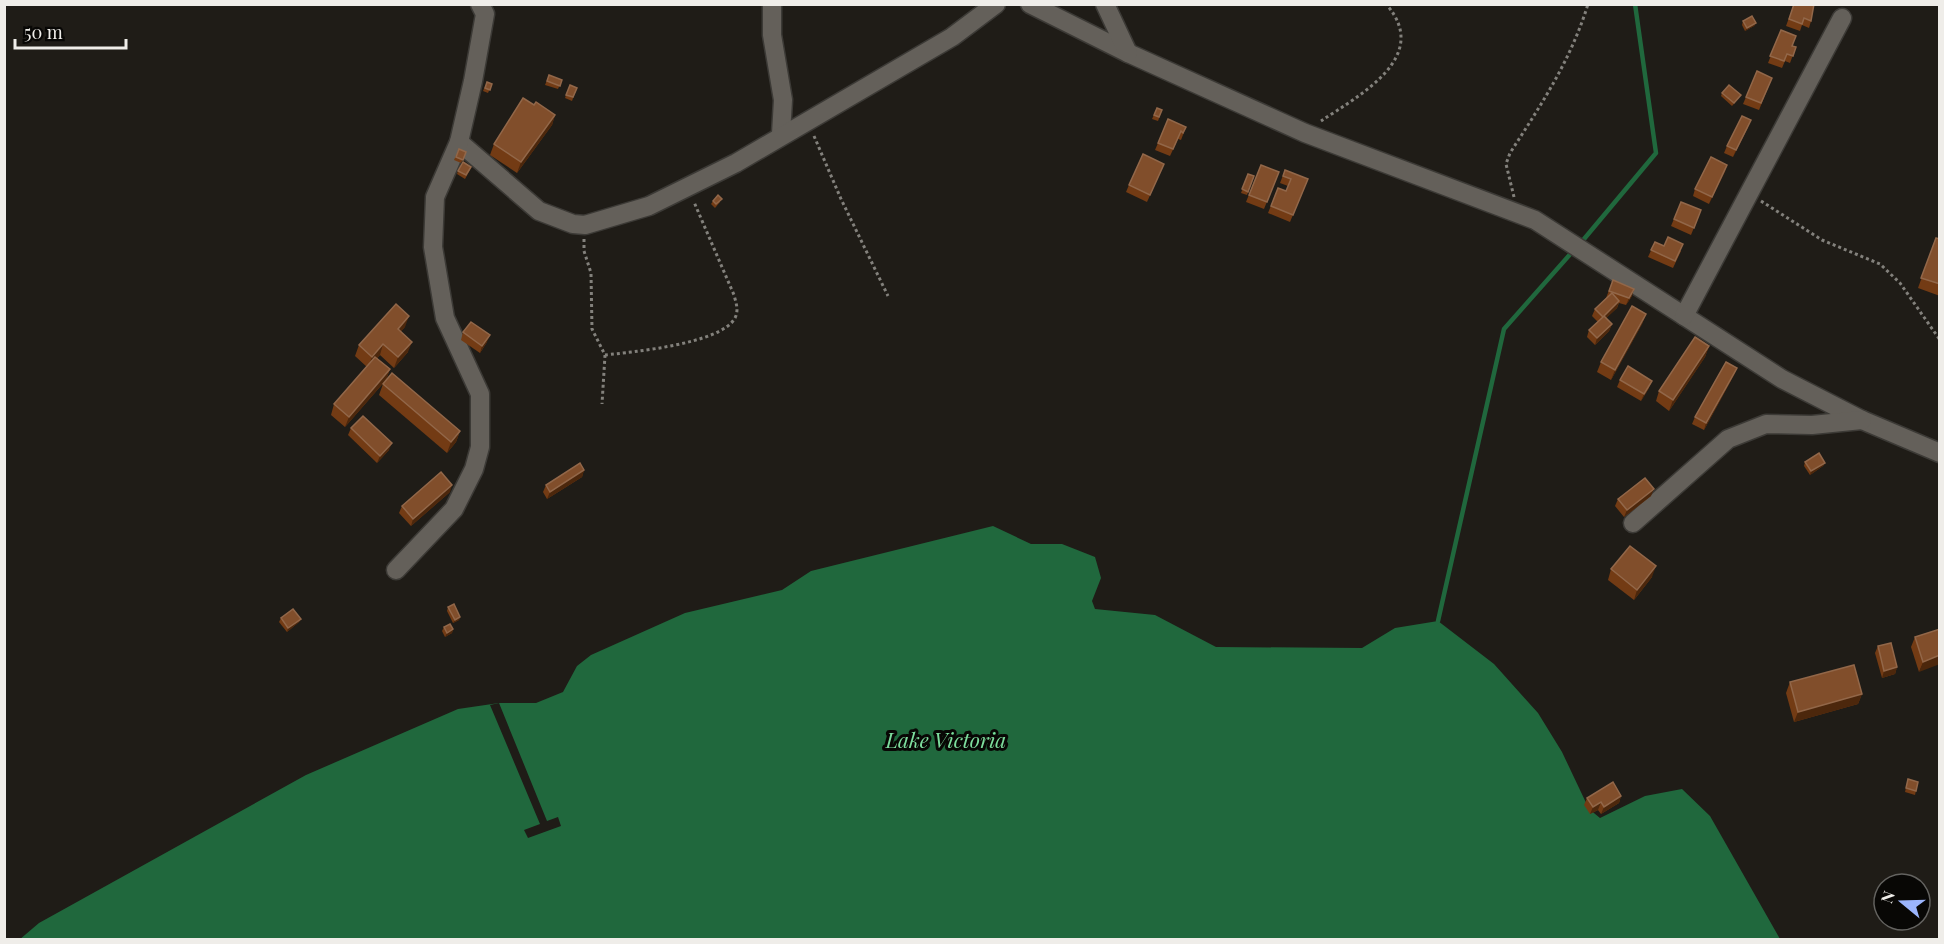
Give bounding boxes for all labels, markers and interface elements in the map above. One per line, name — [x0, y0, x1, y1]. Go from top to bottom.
scale bar — [15, 12, 126, 50]
text: 50 m — [24, 20, 63, 44]
water label: Lake Victoria — [885, 725, 1006, 753]
north arrow — [1872, 872, 1932, 932]
text: N — [1876, 888, 1899, 906]

